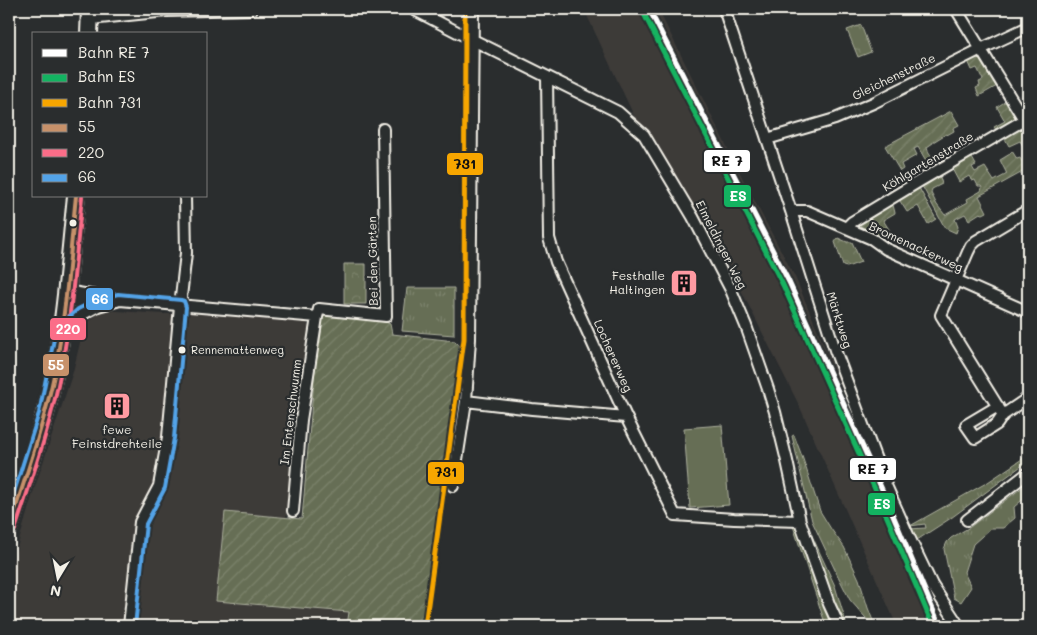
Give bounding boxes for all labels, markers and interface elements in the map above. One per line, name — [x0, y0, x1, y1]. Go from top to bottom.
legend — [32, 32, 208, 198]
text: Bahn RE 7 — [78, 42, 150, 62]
street label: Gleichenstraße — [849, 49, 938, 103]
text: Bahn ES — [78, 66, 135, 86]
text: Bahn 731 — [78, 92, 142, 112]
text: 55 — [78, 116, 96, 136]
street label: Köhlgartenstraße — [879, 128, 976, 195]
text: 220 — [78, 142, 104, 162]
line badge: RE 7 — [703, 149, 751, 173]
text: RE 7 — [711, 151, 743, 170]
line badge: 731 — [446, 152, 484, 176]
text: 731 — [454, 154, 476, 173]
text: 66 — [78, 166, 96, 186]
line badge: ES — [723, 184, 752, 208]
text: ES — [729, 186, 747, 205]
street label: Eimeldinger Weg — [693, 197, 751, 292]
street label: Bei den Gärten — [363, 216, 381, 306]
street label: Bromenackerweg — [867, 217, 966, 275]
unlabelled marker — [68, 218, 78, 228]
place label: Festhalle Haltingen — [609, 267, 665, 297]
building icon: Festhalle Haltingen — [669, 268, 699, 298]
line badge: 66 — [85, 287, 114, 311]
text: 66 — [92, 289, 108, 308]
street label: Märktweg — [823, 289, 857, 350]
line badge: 220 — [49, 317, 87, 341]
street label: Lochererweg — [591, 317, 637, 394]
text: 220 — [56, 319, 80, 338]
place label: Rennemattenweg — [191, 342, 284, 357]
marker: Rennemattenweg — [177, 345, 187, 355]
line badge: 55 — [42, 353, 70, 377]
text: 55 — [48, 355, 64, 374]
street label: Im Entenschwumm — [276, 358, 304, 466]
building icon: fewe Feinstdrehteile — [102, 391, 132, 421]
place label: fewe Feinstdrehteile — [72, 421, 162, 451]
line badge: RE 7 — [849, 457, 897, 481]
text: RE 7 — [857, 459, 889, 478]
line badge: 731 — [427, 461, 465, 485]
text: 731 — [435, 462, 457, 481]
line badge: ES — [867, 492, 896, 516]
text: ES — [873, 494, 891, 513]
north arrow — [32, 552, 82, 602]
text: N — [49, 581, 63, 602]

